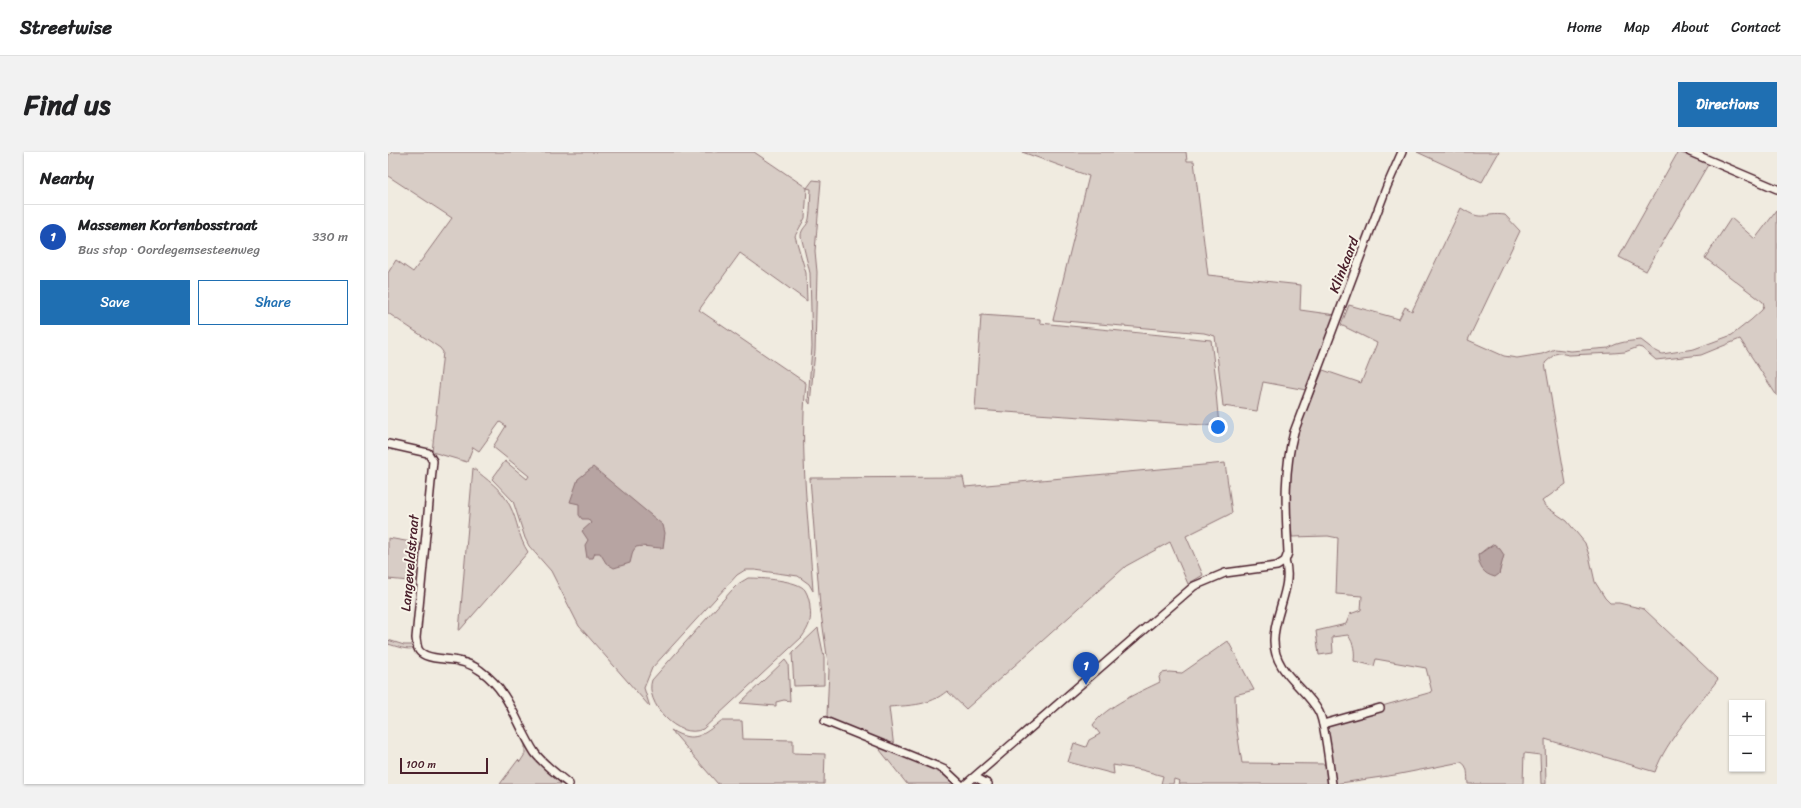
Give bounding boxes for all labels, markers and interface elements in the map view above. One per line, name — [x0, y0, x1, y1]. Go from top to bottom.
text: Streetwise — [20, 11, 112, 44]
text: Home — [1567, 15, 1602, 40]
text: Map — [1624, 15, 1650, 40]
text: About — [1672, 15, 1709, 40]
text: Contact — [1731, 15, 1781, 40]
text: Find us — [24, 80, 111, 129]
button: Directions — [1678, 82, 1777, 127]
text: Nearby — [40, 163, 94, 193]
text: Massemen Kortenbosstraat — [78, 212, 258, 238]
text: 1 — [50, 225, 56, 248]
text: 330 m — [312, 225, 348, 248]
street label: Klinkaard — [1322, 232, 1367, 297]
text: Bus stop · Oordegemsesteenweg — [78, 238, 260, 261]
button: Save — [40, 280, 190, 325]
button: Share — [198, 280, 348, 325]
your location — [1208, 417, 1228, 437]
street label: Langeveldstraat — [393, 512, 427, 613]
pin: 1 — [1073, 652, 1099, 685]
map controls — [1729, 700, 1765, 772]
button: + — [1729, 700, 1765, 736]
button: − — [1729, 736, 1765, 772]
text: 100 m — [406, 755, 436, 774]
scale bar — [400, 756, 488, 775]

